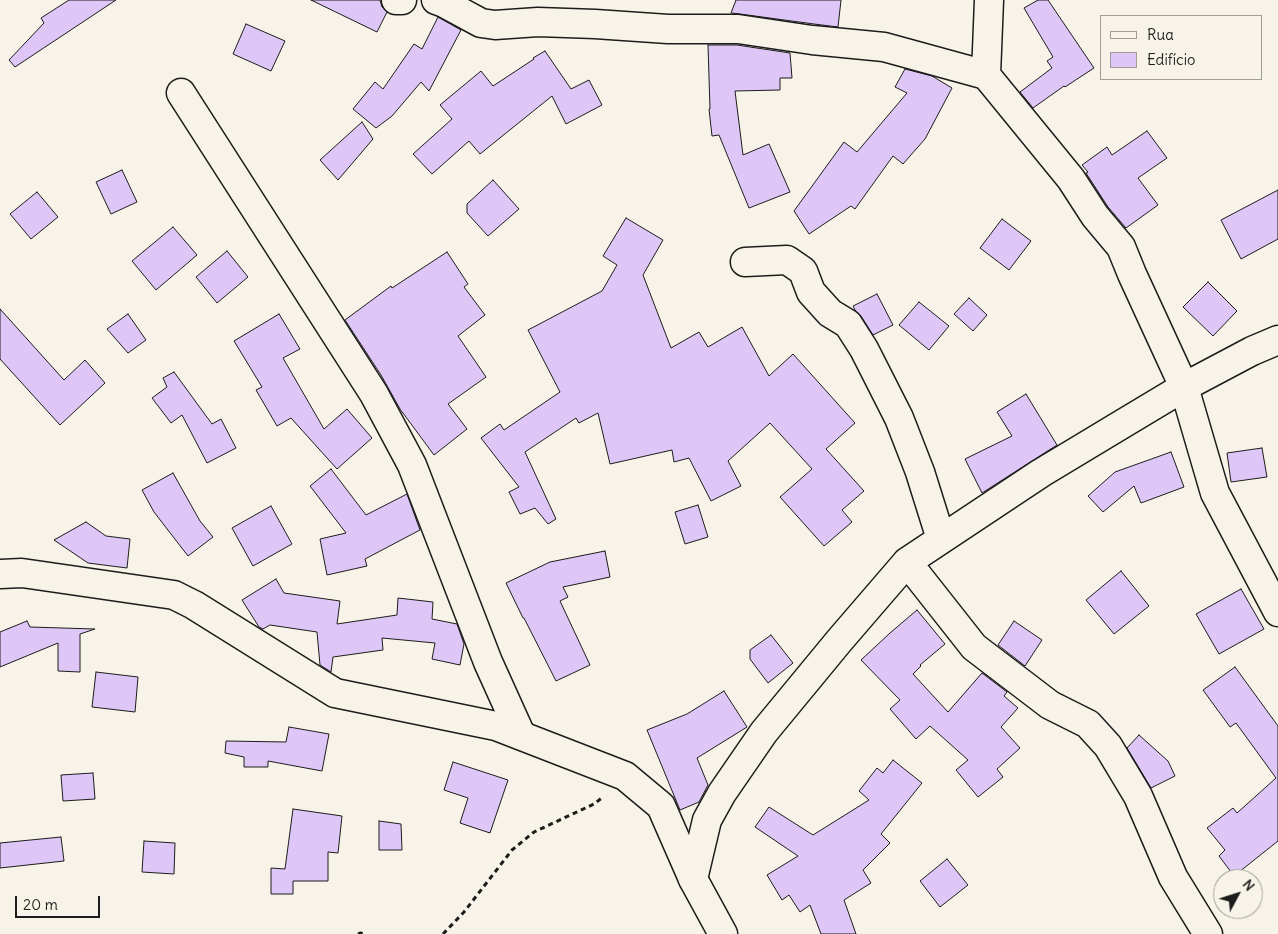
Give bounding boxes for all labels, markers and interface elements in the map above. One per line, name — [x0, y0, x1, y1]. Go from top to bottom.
legend — [1100, 15, 1263, 80]
text: Rua — [1147, 25, 1174, 44]
text: Edifício — [1147, 50, 1195, 69]
north arrow — [1213, 869, 1263, 919]
text: N — [1239, 876, 1259, 894]
scale bar — [18, 886, 102, 918]
text: 20 m — [23, 895, 58, 914]

